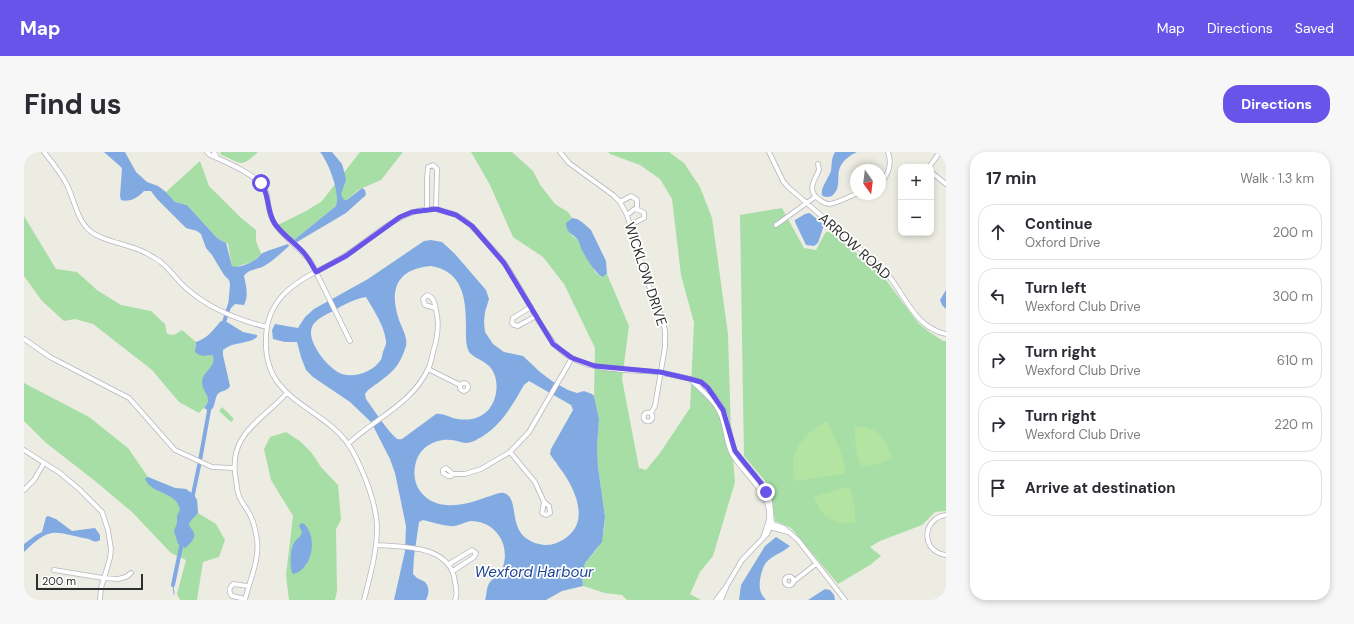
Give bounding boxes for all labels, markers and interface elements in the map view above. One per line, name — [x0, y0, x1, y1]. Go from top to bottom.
text: Map — [20, 16, 60, 41]
text: Map — [1157, 19, 1185, 37]
text: Directions — [1207, 19, 1273, 37]
text: Saved — [1295, 19, 1334, 37]
button: Directions — [1223, 85, 1330, 123]
text: Find us — [24, 86, 122, 123]
north arrow — [850, 164, 886, 200]
map controls — [898, 164, 934, 236]
button: + — [898, 164, 934, 200]
text: 17 min — [986, 167, 1036, 189]
text: Walk · 1.3 km — [1240, 170, 1314, 187]
route start — [252, 174, 270, 192]
button: − — [898, 200, 934, 236]
street label: ARROW ROAD — [815, 209, 895, 283]
text: Continue — [1025, 214, 1093, 234]
street label: WICKLOW DRIVE — [621, 220, 671, 328]
icon: ahead — [987, 221, 1009, 243]
text: 200 m — [1273, 224, 1313, 241]
text: Oxford Drive — [1025, 234, 1100, 251]
text: Turn left — [1025, 278, 1086, 298]
icon: left — [987, 285, 1009, 307]
text: 300 m — [1272, 288, 1313, 305]
text: Wexford Club Drive — [1025, 298, 1141, 315]
text: Turn right — [1025, 342, 1096, 362]
icon: right — [987, 349, 1009, 371]
text: 610 m — [1277, 352, 1313, 369]
text: Wexford Club Drive — [1025, 362, 1141, 379]
text: Turn right — [1025, 406, 1096, 426]
icon: right — [987, 413, 1009, 435]
text: 220 m — [1274, 416, 1313, 433]
text: Wexford Club Drive — [1025, 426, 1141, 443]
icon: arrive — [987, 477, 1009, 499]
text: Arrive at destination — [1025, 478, 1176, 498]
route end — [757, 483, 775, 501]
water label: Wexford Harbour — [474, 562, 594, 582]
scale bar — [36, 572, 143, 591]
text: 200 m — [42, 574, 76, 588]

